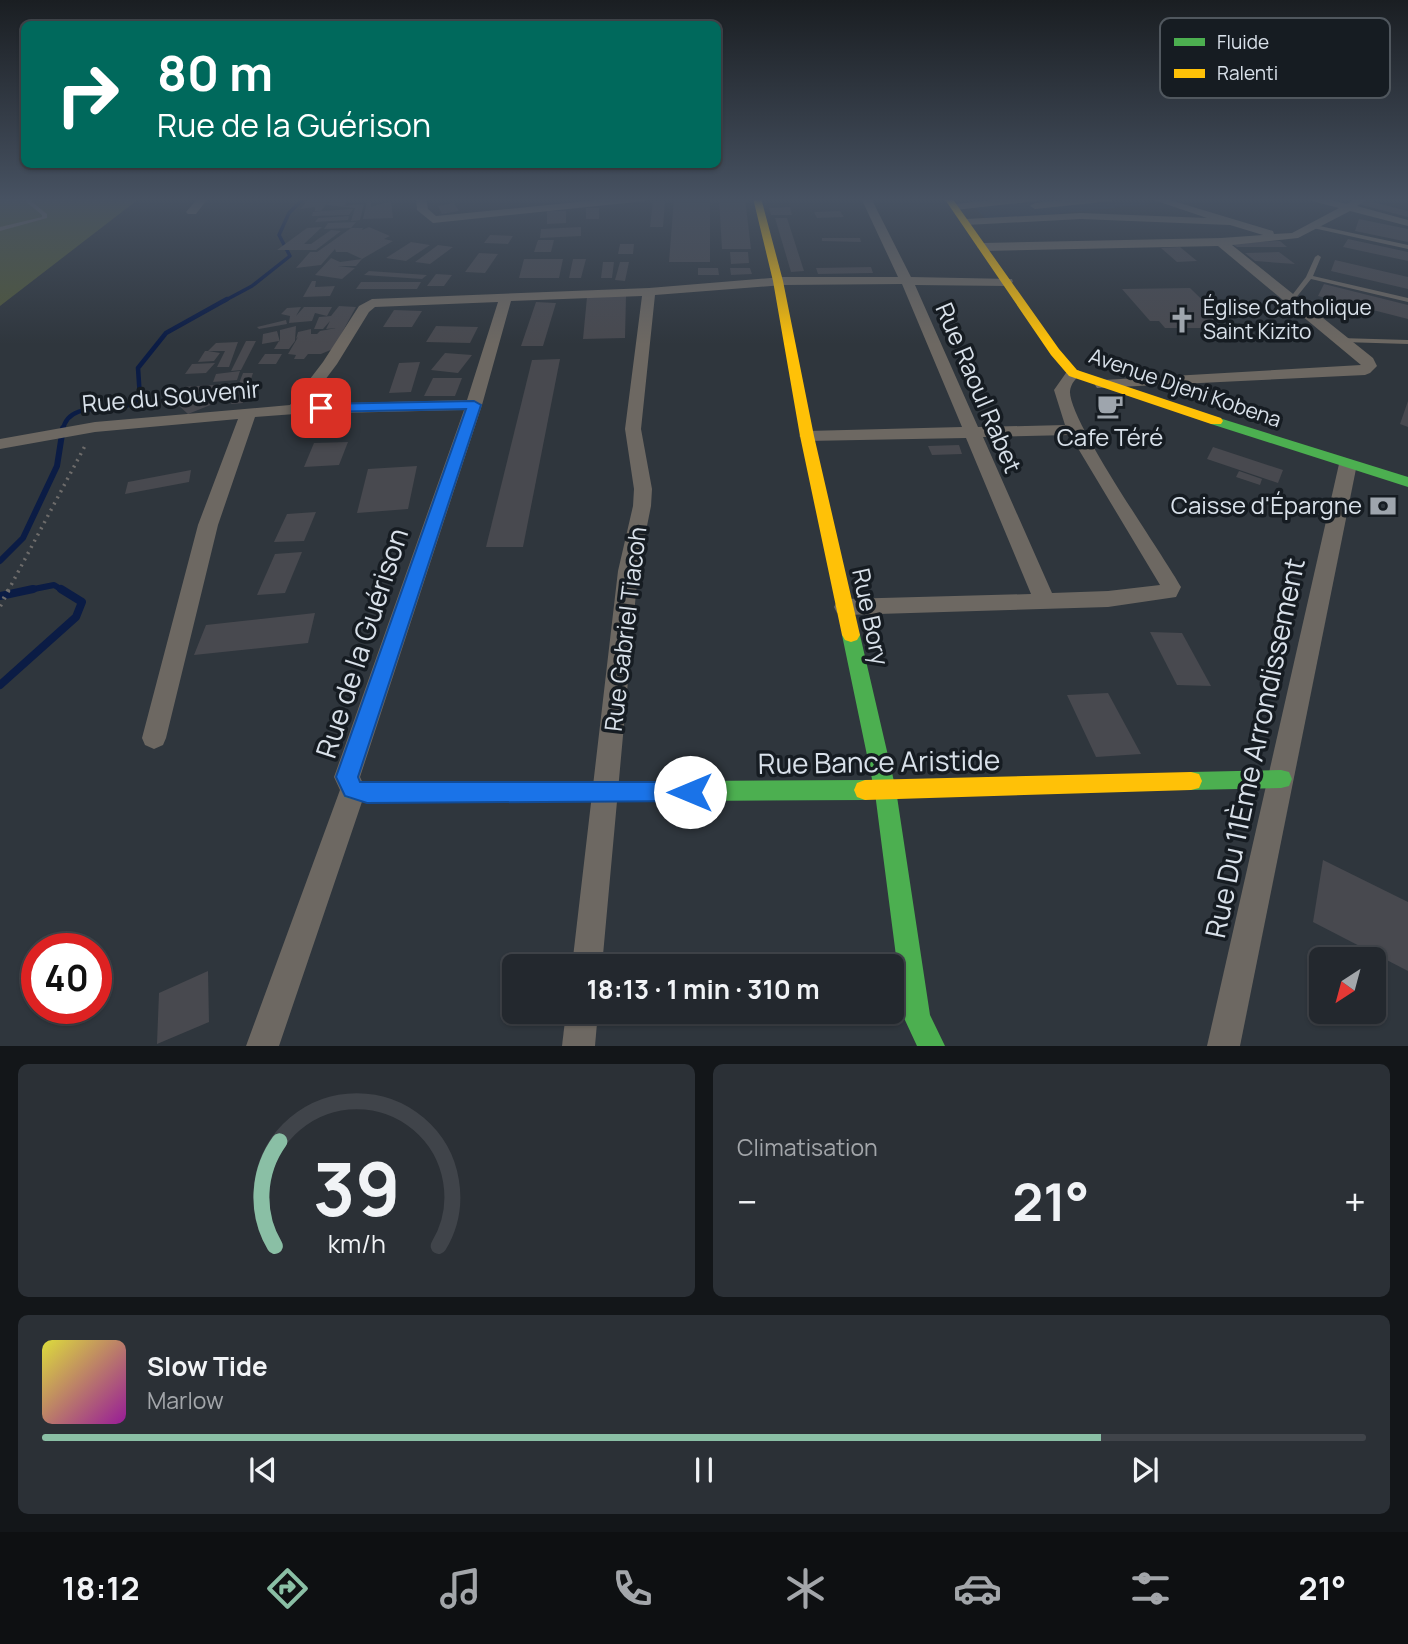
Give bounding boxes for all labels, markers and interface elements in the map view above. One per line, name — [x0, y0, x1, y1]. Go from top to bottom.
legend — [1160, 18, 1390, 98]
text: Fluide — [1217, 29, 1269, 55]
text: 80 m — [157, 39, 273, 106]
icon: right — [42, 49, 133, 140]
text: Ralenti — [1217, 60, 1278, 86]
text: Rue de la Guérison — [157, 103, 431, 147]
place label: Église Catholique Saint Kizito — [1203, 293, 1372, 345]
street label: Rue Raoul Rabet — [929, 297, 1030, 478]
church icon: Église Catholique Saint Kizito — [1167, 305, 1197, 335]
street label: Avenue Djeni Kobena — [1085, 341, 1285, 433]
street label: Rue du Souvenir — [80, 371, 262, 420]
pin — [291, 378, 351, 438]
icon: arrive — [302, 389, 340, 427]
cafe icon: Cafe Téré — [1095, 391, 1125, 421]
place label: Cafe Téré — [1057, 420, 1163, 453]
place label: Caisse d'Épargne — [1171, 488, 1362, 521]
bank icon: Caisse d'Épargne — [1368, 491, 1398, 521]
street label: Rue de la Guérison — [306, 523, 416, 763]
street label: Rue Gabriel Tiacoh — [596, 525, 653, 733]
street label: Rue Du 11Ème Arrondissement — [1195, 554, 1313, 941]
street label: Rue Bory — [845, 565, 898, 669]
street label: Rue Bance Aristide — [757, 740, 1000, 782]
position arrow — [653, 755, 727, 829]
speed limit sign: 40 — [21, 933, 112, 1024]
north arrow — [1309, 947, 1386, 1024]
map controls — [1309, 947, 1386, 1024]
text: 18:13 · 1 min · 310 m — [586, 971, 820, 1007]
text: Climatisation — [737, 1131, 878, 1163]
text: 39 — [313, 1139, 400, 1239]
text: 21° — [1012, 1166, 1089, 1237]
text: − — [737, 1175, 758, 1227]
text: + — [1344, 1175, 1366, 1227]
text: km/h — [327, 1226, 386, 1261]
text: Slow Tide — [147, 1348, 268, 1384]
text: Marlow — [147, 1384, 224, 1416]
icon: previous — [244, 1451, 282, 1489]
icon: pause — [685, 1451, 723, 1489]
icon: next — [1126, 1451, 1164, 1489]
icon: directions — [263, 1564, 312, 1613]
icon: music — [436, 1564, 485, 1613]
icon: phone — [608, 1564, 657, 1613]
icon: climate — [781, 1564, 830, 1613]
icon: car — [953, 1564, 1002, 1613]
icon: filters — [1126, 1564, 1175, 1613]
text: 18:12 — [62, 1566, 139, 1610]
text: 21° — [1299, 1566, 1346, 1610]

